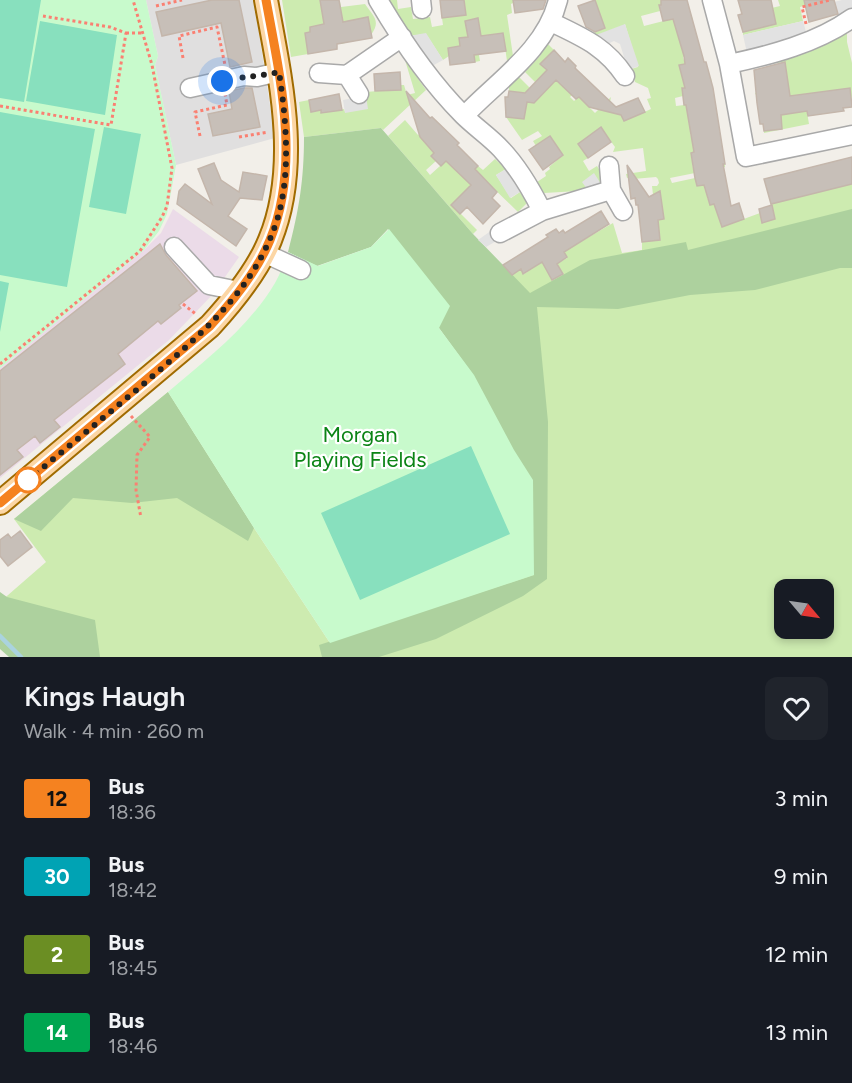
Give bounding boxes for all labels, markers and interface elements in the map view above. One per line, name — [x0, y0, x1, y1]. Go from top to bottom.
your location — [207, 66, 237, 96]
park label: Morgan Playing Fields — [294, 421, 426, 473]
unlabelled marker — [15, 467, 41, 493]
north arrow — [774, 579, 834, 639]
map controls — [774, 579, 834, 639]
button: heart — [765, 677, 828, 740]
text: Kings Haugh — [24, 679, 185, 713]
text: Walk · 4 min · 260 m — [24, 719, 204, 743]
text: Bus — [108, 773, 144, 800]
text: 3 min — [774, 785, 828, 812]
text: 12 — [46, 786, 68, 811]
text: 18:36 — [108, 800, 156, 824]
text: Bus — [108, 851, 144, 878]
text: 9 min — [774, 863, 828, 890]
text: 30 — [44, 864, 70, 889]
text: 18:42 — [108, 878, 157, 902]
text: Bus — [108, 929, 144, 956]
text: 12 min — [765, 941, 828, 968]
text: 2 — [51, 942, 63, 967]
text: 18:45 — [108, 956, 158, 980]
text: Bus — [108, 1007, 144, 1034]
text: 13 min — [765, 1019, 828, 1046]
text: 14 — [46, 1020, 68, 1045]
text: 18:46 — [108, 1034, 157, 1058]

